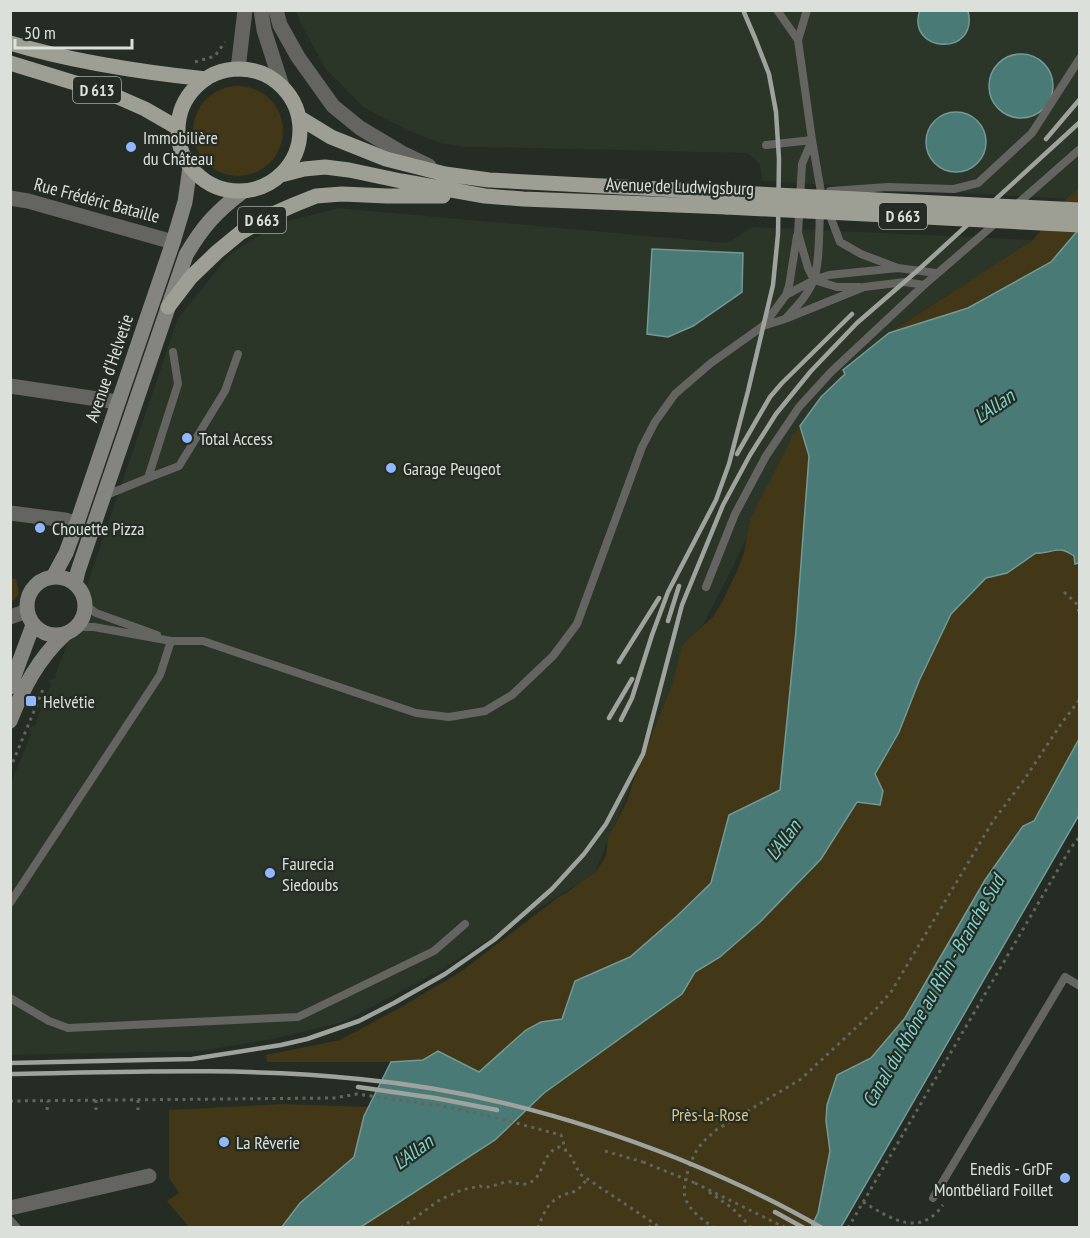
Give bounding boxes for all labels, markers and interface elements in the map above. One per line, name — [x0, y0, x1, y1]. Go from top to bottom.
scale bar — [15, 12, 132, 50]
text: 50 m — [24, 21, 56, 44]
road number: D 613 — [73, 77, 121, 103]
place label: Immobilière du Château — [143, 126, 218, 170]
marker: Immobilière du Château — [124, 140, 138, 154]
street label: Rue Frédéric Bataille — [32, 172, 162, 228]
street label: Avenue de Ludwigsburg — [606, 172, 754, 200]
road number: D 663 — [879, 203, 927, 229]
road number: D 663 — [238, 207, 286, 233]
street label: Avenue d'Helvetie — [80, 311, 138, 425]
water label: L'Allan — [969, 382, 1020, 429]
place label: Total Access — [199, 427, 273, 450]
marker: Total Access — [180, 431, 194, 445]
place label: Garage Peugeot — [403, 457, 501, 480]
marker: Garage Peugeot — [384, 461, 398, 475]
place label: Chouette Pizza — [52, 517, 144, 540]
marker: Chouette Pizza — [33, 521, 47, 535]
place label: Helvétie — [43, 690, 95, 713]
marker: Helvétie — [24, 694, 38, 708]
water label: L'Allan — [760, 814, 807, 865]
place label: Faurecia Siedoubs — [282, 852, 338, 896]
marker: Faurecia Siedoubs — [263, 866, 277, 880]
water label: Canal du Rhône au Rhin - Branche Sud — [856, 868, 1011, 1112]
park label: Près-la-Rose — [671, 1103, 749, 1126]
water label: L'Allan — [388, 1128, 439, 1175]
place label: La Rêverie — [236, 1131, 300, 1154]
marker: La Rêverie — [217, 1135, 231, 1149]
place label: Enedis - GrDF Montbéliard Foillet — [934, 1157, 1053, 1201]
marker: Enedis - GrDF Montbéliard Foillet — [1058, 1171, 1072, 1185]

